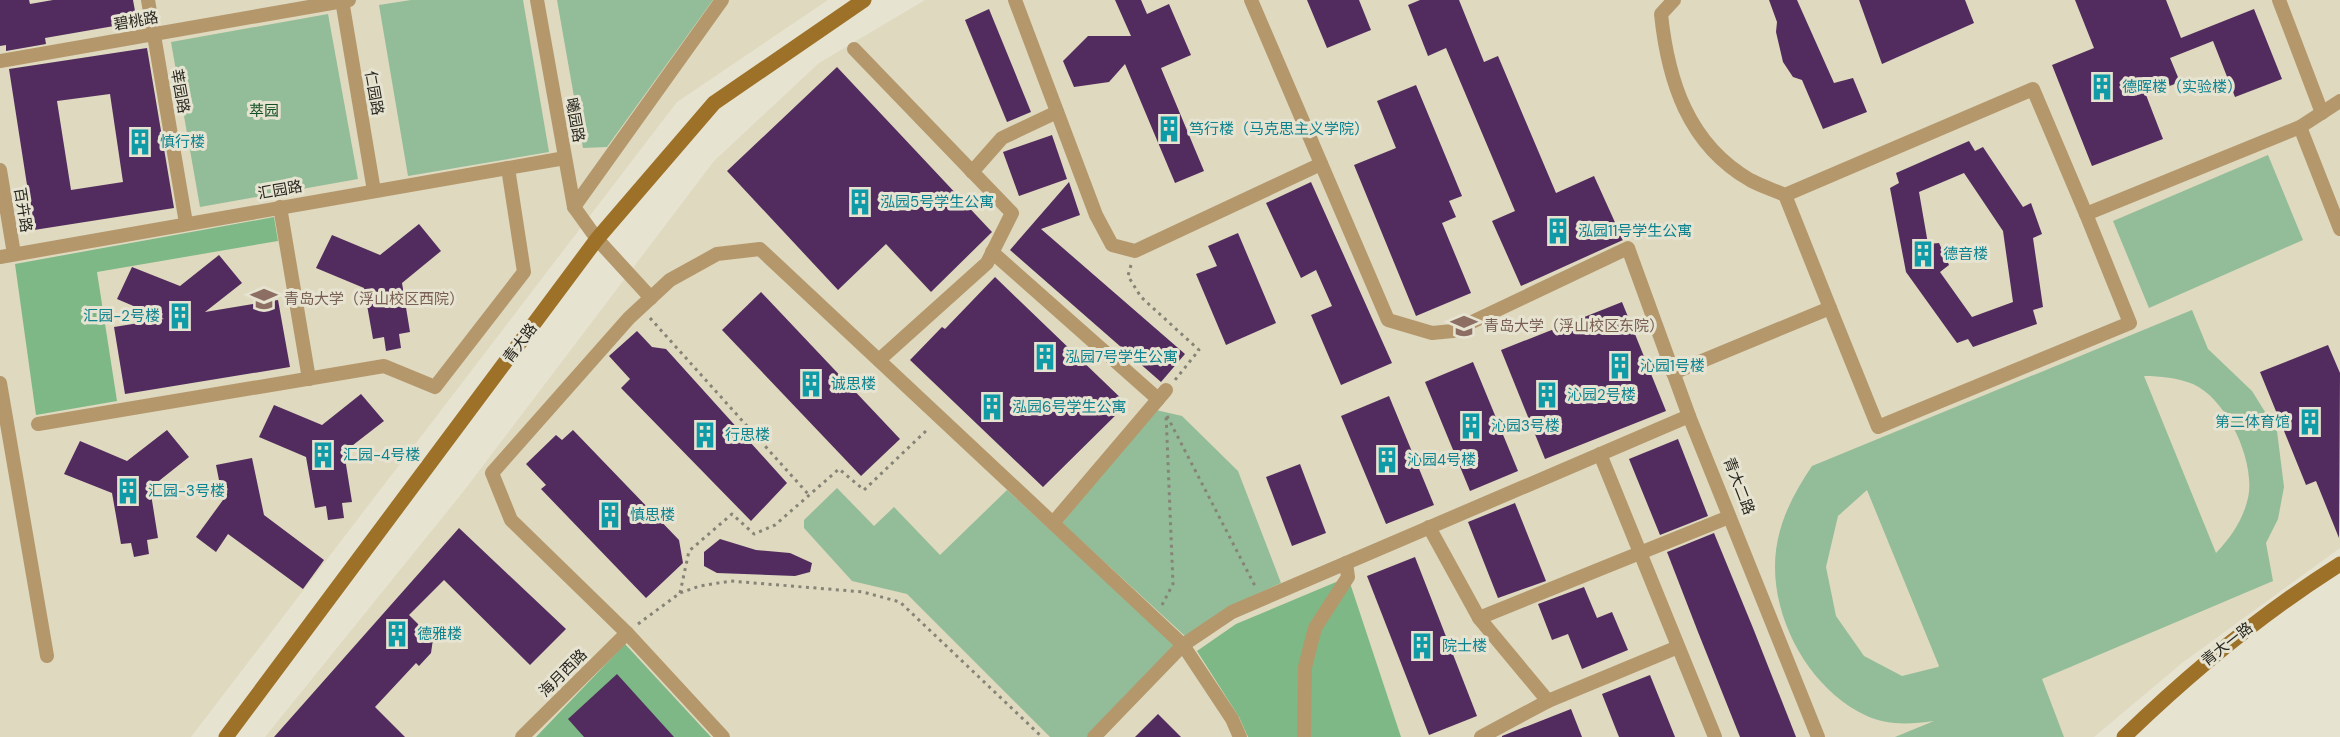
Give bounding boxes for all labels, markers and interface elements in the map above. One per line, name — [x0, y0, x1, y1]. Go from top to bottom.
street label: 碧桃路 — [112, 7, 160, 35]
street label: 莘园路 — [166, 67, 194, 115]
street label: 仁园路 — [360, 69, 388, 117]
building icon: 德晖楼（实验楼） — [2087, 72, 2117, 102]
place label: 德晖楼（实验楼） — [2122, 77, 2242, 97]
street label: 曦园路 — [561, 96, 589, 144]
park label: 萃园 — [249, 101, 279, 121]
building icon: 笃行楼（马克思主义学院） — [1154, 114, 1184, 144]
place label: 笃行楼（马克思主义学院） — [1189, 119, 1369, 139]
building icon: 慎行楼 — [125, 127, 155, 157]
place label: 慎行楼 — [160, 132, 205, 152]
street label: 汇园路 — [256, 176, 304, 204]
street label: 百卉路 — [10, 186, 36, 234]
building icon: 泓园5号学生公寓 — [845, 187, 875, 217]
place label: 泓园5号学生公寓 — [880, 192, 994, 212]
building icon: 泓园11号学生公寓 — [1543, 216, 1573, 246]
place label: 泓园11号学生公寓 — [1578, 221, 1692, 241]
building icon: 德音楼 — [1908, 239, 1938, 269]
place label: 德音楼 — [1943, 244, 1988, 264]
school or university icon: 青岛大学（浮山校区西院） — [249, 284, 279, 314]
place label: 青岛大学（浮山校区西院） — [284, 289, 464, 309]
building icon: 汇园-2号楼 — [165, 301, 195, 331]
place label: 汇园-2号楼 — [83, 306, 160, 326]
school or university icon: 青岛大学（浮山校区东院） — [1449, 311, 1479, 341]
place label: 青岛大学（浮山校区东院） — [1484, 316, 1664, 336]
street label: 青大路 — [498, 319, 542, 367]
building icon: 泓园7号学生公寓 — [1030, 342, 1060, 372]
place label: 泓园7号学生公寓 — [1065, 347, 1178, 367]
building icon: 沁园1号楼 — [1605, 351, 1635, 381]
place label: 沁园1号楼 — [1640, 356, 1705, 376]
building icon: 诚思楼 — [796, 369, 826, 399]
place label: 诚思楼 — [831, 374, 876, 394]
building icon: 沁园2号楼 — [1532, 380, 1562, 410]
place label: 沁园2号楼 — [1567, 385, 1636, 405]
building icon: 泓园6号学生公寓 — [977, 392, 1007, 422]
place label: 泓园6号学生公寓 — [1012, 397, 1126, 417]
building icon: 第二体育馆 — [2295, 407, 2325, 437]
building icon: 沁园3号楼 — [1456, 411, 1486, 441]
place label: 第二体育馆 — [2215, 412, 2290, 432]
place label: 沁园3号楼 — [1491, 416, 1560, 436]
building icon: 行思楼 — [690, 420, 720, 450]
place label: 行思楼 — [725, 425, 770, 445]
building icon: 汇园-4号楼 — [308, 440, 338, 470]
place label: 汇园-4号楼 — [343, 445, 420, 465]
building icon: 沁园4号楼 — [1372, 445, 1402, 475]
place label: 沁园4号楼 — [1407, 450, 1476, 470]
street label: 青大二路 — [1719, 454, 1759, 518]
building icon: 汇园-3号楼 — [113, 476, 143, 506]
place label: 汇园-3号楼 — [148, 481, 225, 501]
building icon: 慎思楼 — [595, 500, 625, 530]
place label: 慎思楼 — [630, 505, 675, 525]
street label: 青大一路 — [2197, 618, 2257, 670]
building icon: 德雅楼 — [382, 619, 412, 649]
place label: 德雅楼 — [417, 624, 462, 644]
building icon: 院士楼 — [1407, 631, 1437, 661]
place label: 院士楼 — [1442, 636, 1487, 656]
street label: 海月西路 — [535, 645, 591, 701]

